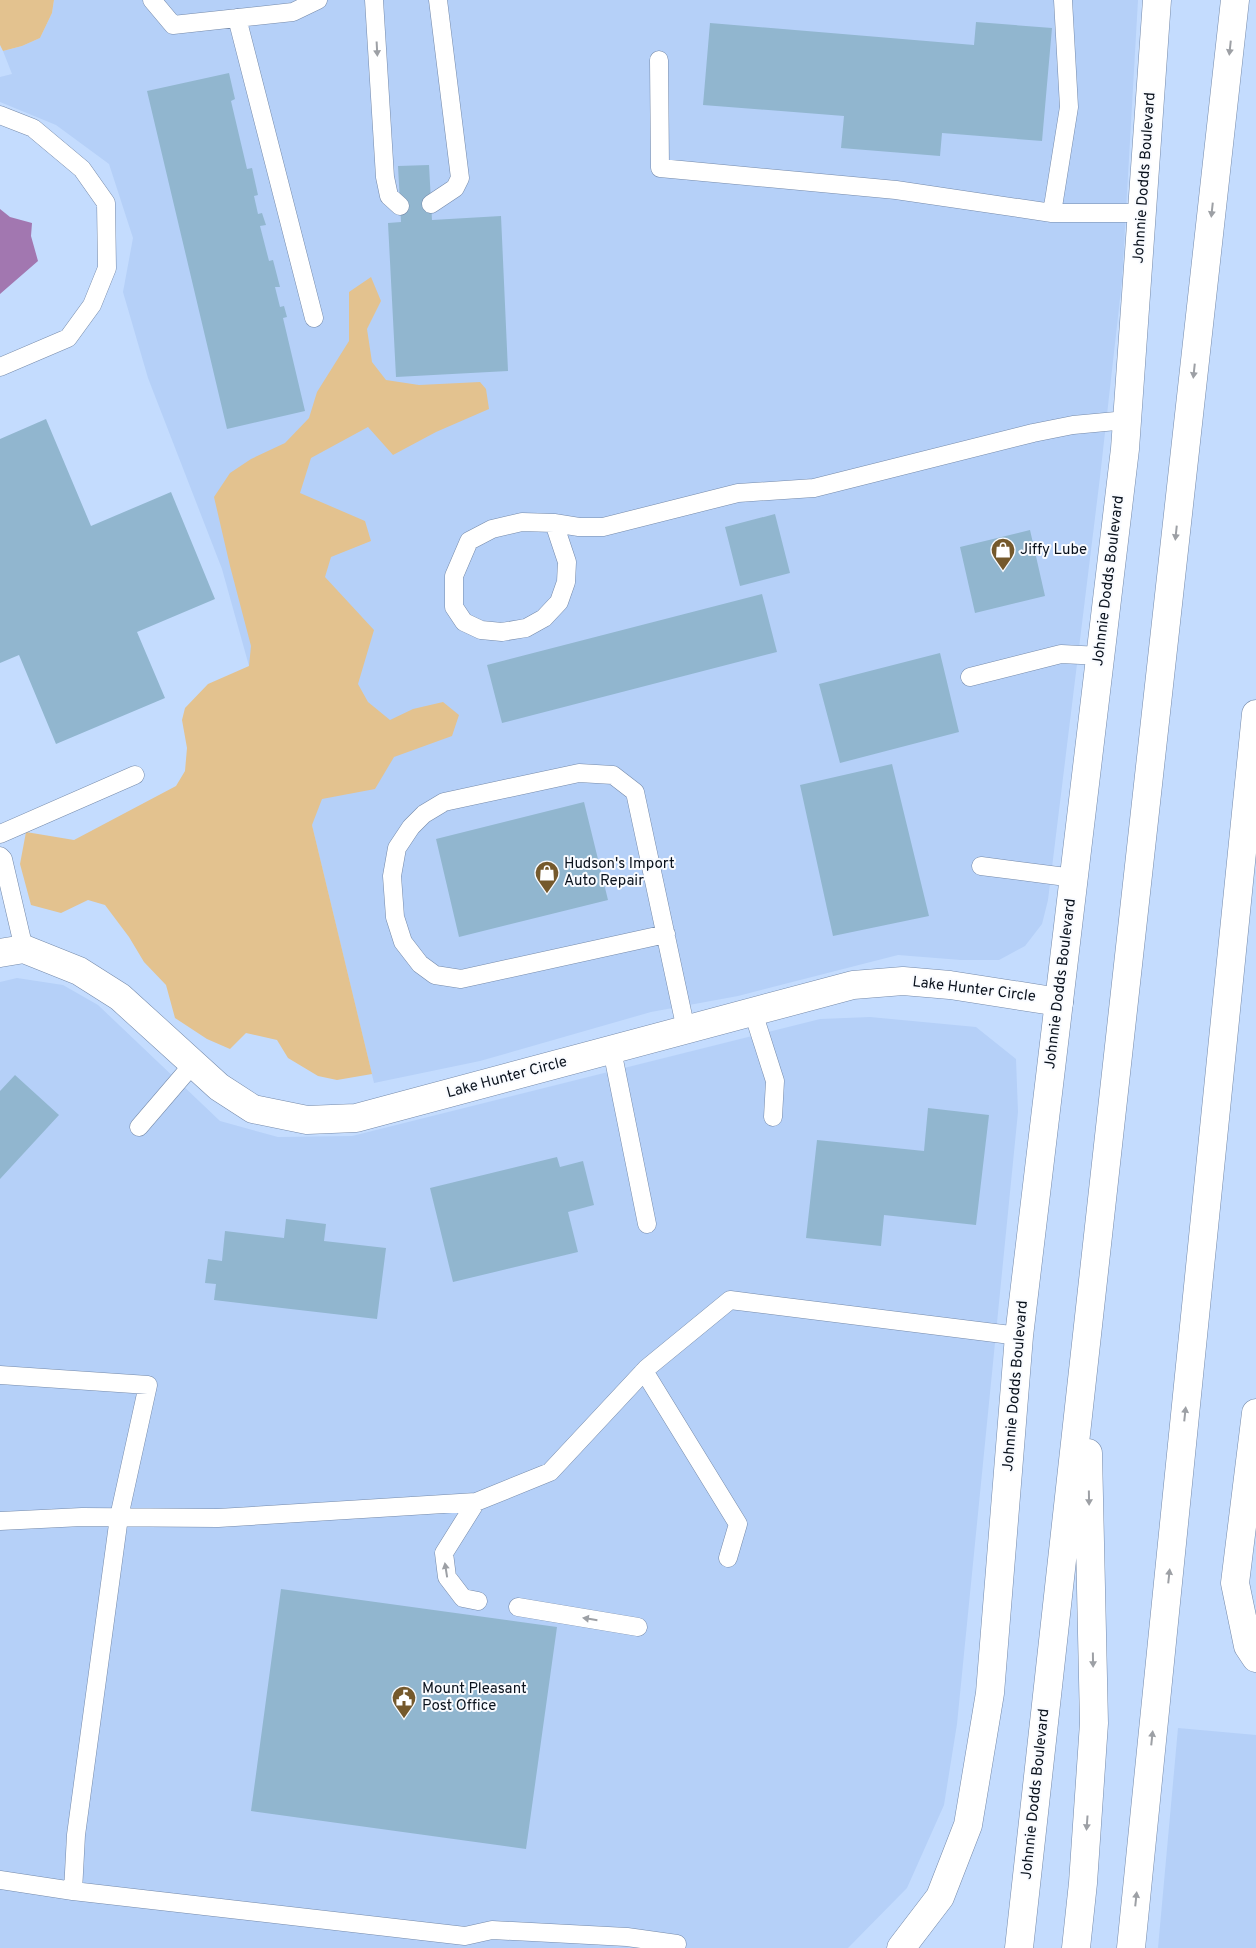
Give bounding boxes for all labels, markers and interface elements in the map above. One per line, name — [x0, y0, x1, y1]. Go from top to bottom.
one-way arrow — [374, 41, 382, 57]
one-way arrow — [1226, 41, 1234, 57]
street label: Johnnie Dodds Boulevard — [1130, 92, 1160, 264]
one-way arrow — [1208, 202, 1216, 218]
one-way arrow — [1190, 364, 1198, 380]
street label: Johnnie Dodds Boulevard — [1089, 495, 1129, 667]
one-way arrow — [1172, 525, 1180, 541]
shop icon: Jiffy Lube — [990, 537, 1016, 571]
place label: Jiffy Lube — [1020, 541, 1087, 560]
place label: Hudson's Import Auto Repair — [564, 855, 675, 891]
shop icon: Hudson's Import Auto Repair — [534, 860, 560, 894]
street label: Johnnie Dodds Boulevard — [1041, 898, 1081, 1070]
street label: Lake Hunter Circle — [911, 973, 1037, 1007]
street label: Lake Hunter Circle — [445, 1053, 569, 1103]
street label: Johnnie Dodds Boulevard — [999, 1300, 1033, 1472]
one-way arrow — [1181, 1406, 1189, 1422]
one-way arrow — [1085, 1490, 1093, 1506]
one-way arrow — [442, 1561, 450, 1577]
one-way arrow — [1165, 1568, 1173, 1584]
one-way arrow — [582, 1614, 598, 1622]
one-way arrow — [1089, 1653, 1097, 1669]
place label: Mount Pleasant Post Office — [422, 1680, 527, 1716]
public building icon: Mount Pleasant Post Office — [391, 1685, 417, 1719]
street label: Johnnie Dodds Boulevard — [1018, 1708, 1054, 1880]
one-way arrow — [1149, 1730, 1157, 1746]
one-way arrow — [1083, 1815, 1091, 1831]
one-way arrow — [1132, 1891, 1140, 1907]

